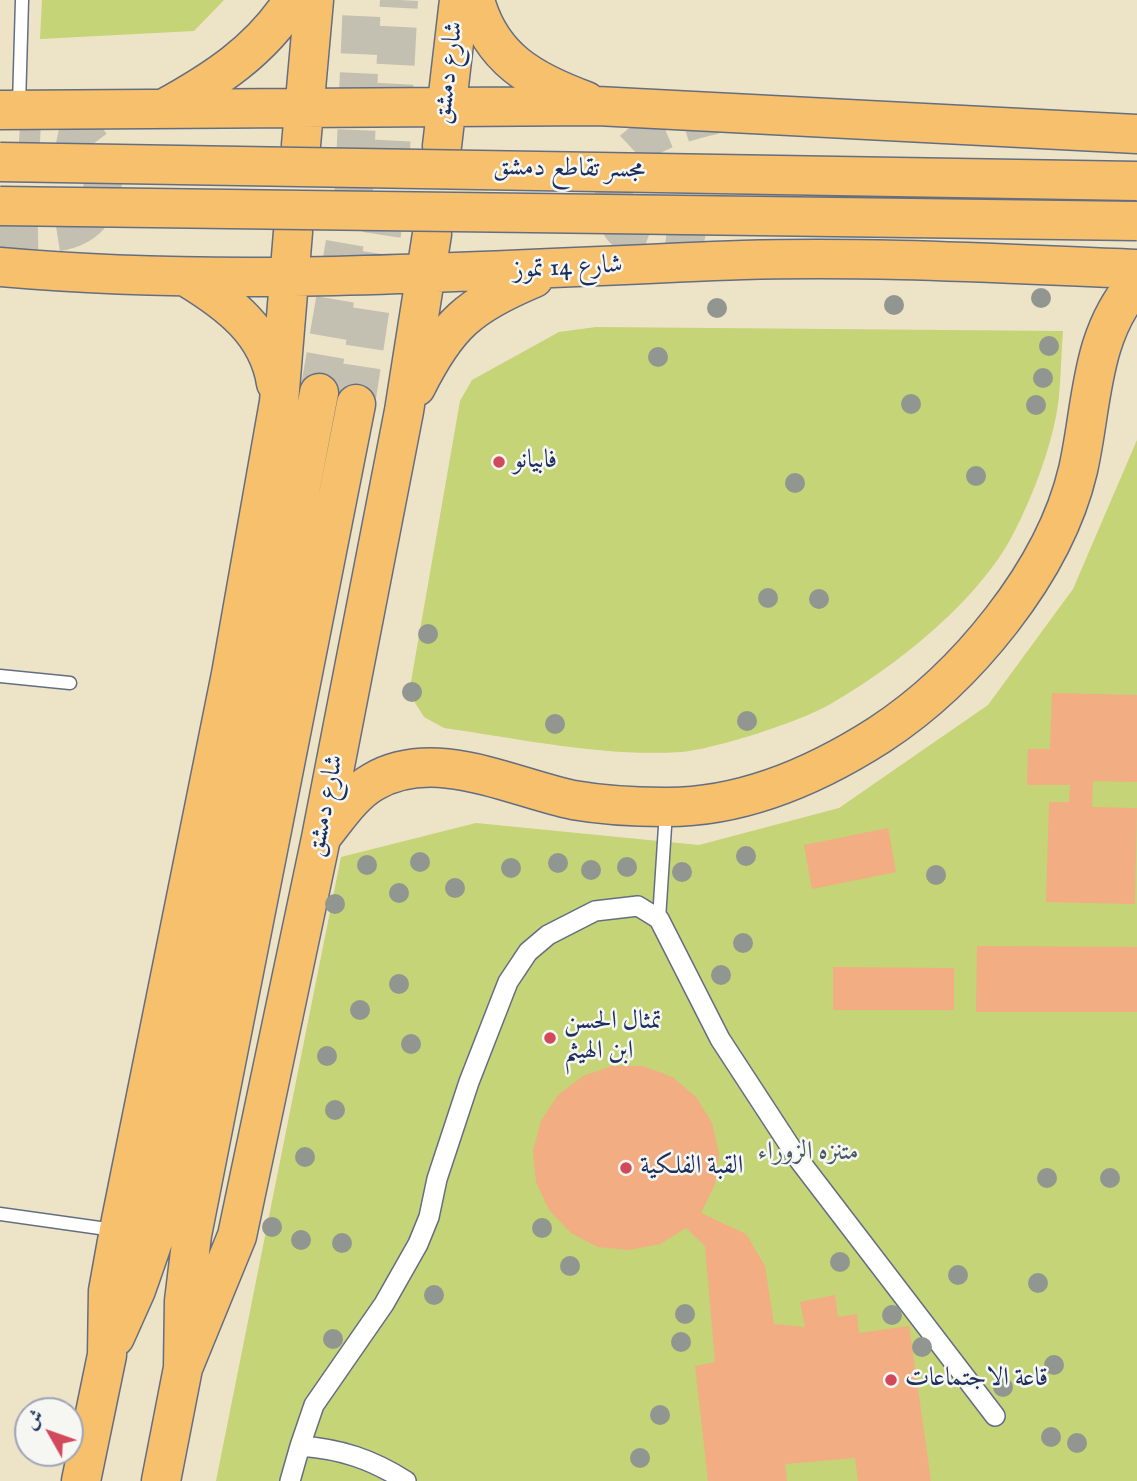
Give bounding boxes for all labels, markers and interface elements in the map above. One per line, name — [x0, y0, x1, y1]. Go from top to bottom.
street label: شارع دمشق — [428, 20, 472, 126]
street label: مجسر تقاطع دمشق — [493, 153, 645, 187]
street label: شارع 14 تموز — [512, 251, 624, 287]
place label: فابيانو — [513, 446, 557, 478]
marker: فابيانو — [491, 454, 507, 470]
street label: شارع دمشق — [302, 752, 352, 860]
place label: تمثال الحسن ابن الهيثم — [564, 1007, 662, 1068]
marker: تمثال الحسن ابن الهيثم — [542, 1030, 558, 1046]
park label: متنزه الزوراء — [757, 1138, 859, 1170]
place label: القبة الفلكية — [640, 1152, 743, 1184]
marker: القبة الفلكية — [618, 1160, 634, 1176]
place label: قاعة الاجتماعات — [905, 1364, 1048, 1396]
marker: قاعة الاجتماعات — [883, 1372, 899, 1388]
north arrow — [14, 1397, 84, 1467]
text: ش — [19, 1405, 50, 1435]

